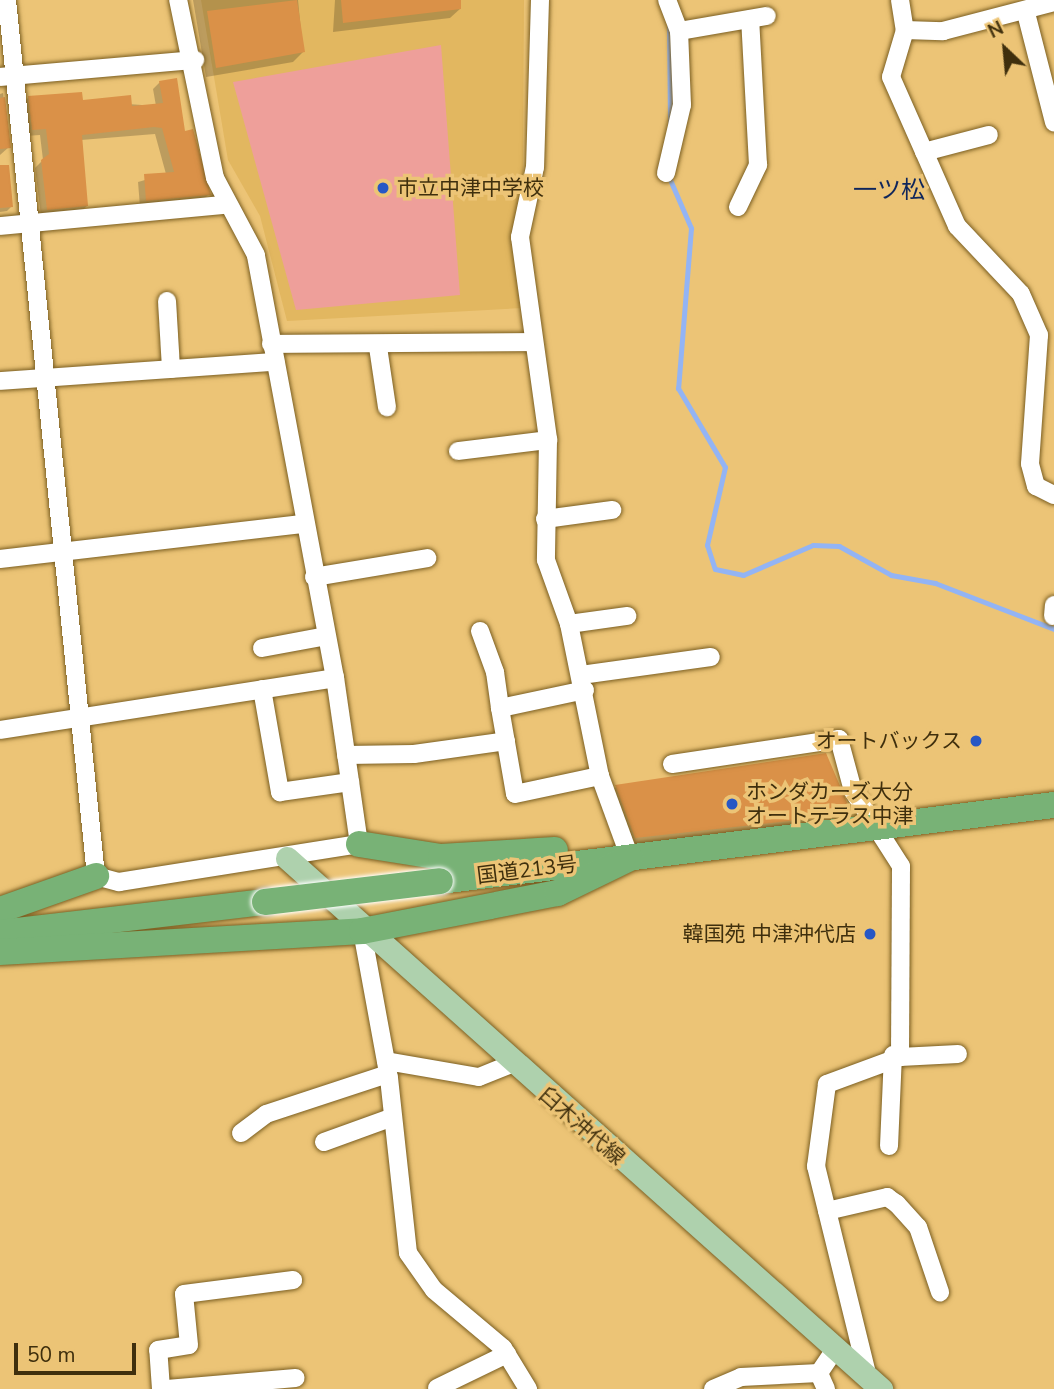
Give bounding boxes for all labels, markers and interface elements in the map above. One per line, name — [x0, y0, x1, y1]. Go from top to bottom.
north arrow — [970, 14, 1040, 84]
text: N — [984, 15, 1008, 45]
place label: 市立中津中学校 — [397, 175, 544, 201]
district label: 一ツ松 — [853, 177, 925, 205]
marker: 市立中津中学校 — [375, 180, 391, 196]
place label: オートバックス — [815, 728, 962, 754]
marker: オートバックス — [968, 733, 984, 749]
place label: ホンダカーズ大分 オートテラス中津 — [746, 779, 914, 829]
marker: ホンダカーズ大分 オートテラス中津 — [724, 796, 740, 812]
street label: 国道213号 — [475, 851, 579, 889]
place label: 韓国苑 中津沖代店 — [683, 921, 856, 947]
marker: 韓国苑 中津沖代店 — [862, 926, 878, 942]
street label: 臼木沖代線 — [534, 1082, 630, 1170]
scale bar — [18, 1330, 140, 1374]
text: 50 m — [27, 1341, 76, 1369]

